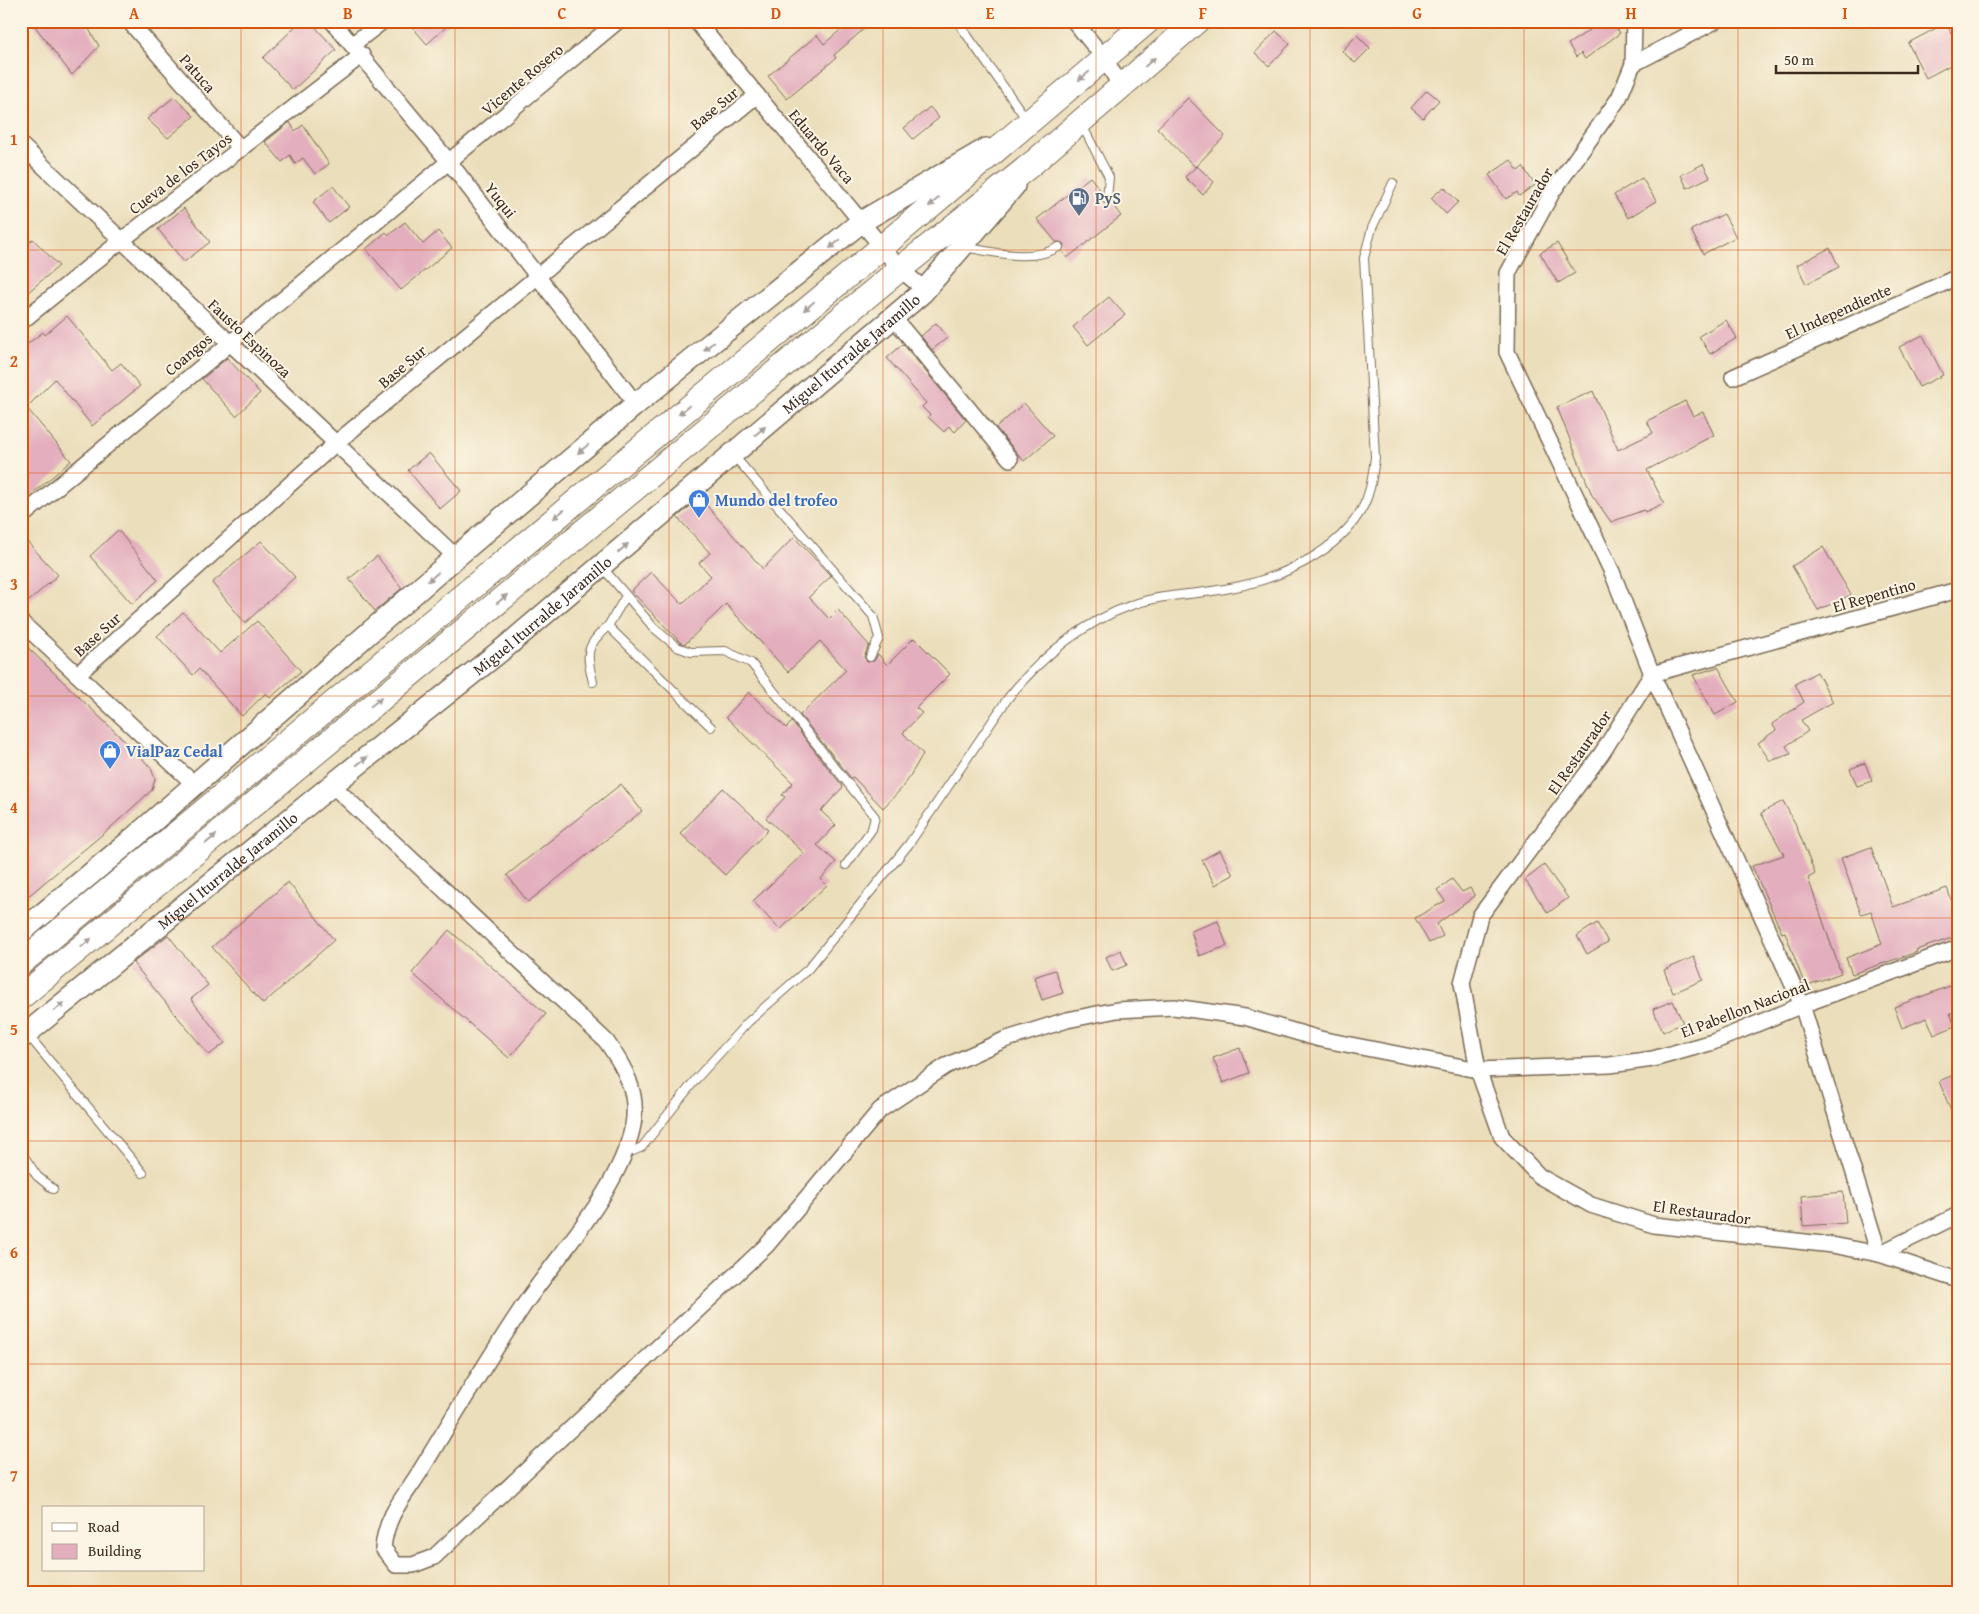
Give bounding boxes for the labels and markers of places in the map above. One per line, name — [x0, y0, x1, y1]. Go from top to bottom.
fuel station icon: PyS — [1067, 186, 1091, 217]
place label: PyS — [1095, 186, 1121, 210]
shop icon: Mundo del trofeo — [687, 488, 711, 519]
place label: Mundo del trofeo — [715, 488, 838, 512]
shop icon: VialPaz Cedal — [98, 739, 122, 770]
place label: VialPaz Cedal — [126, 739, 223, 763]

